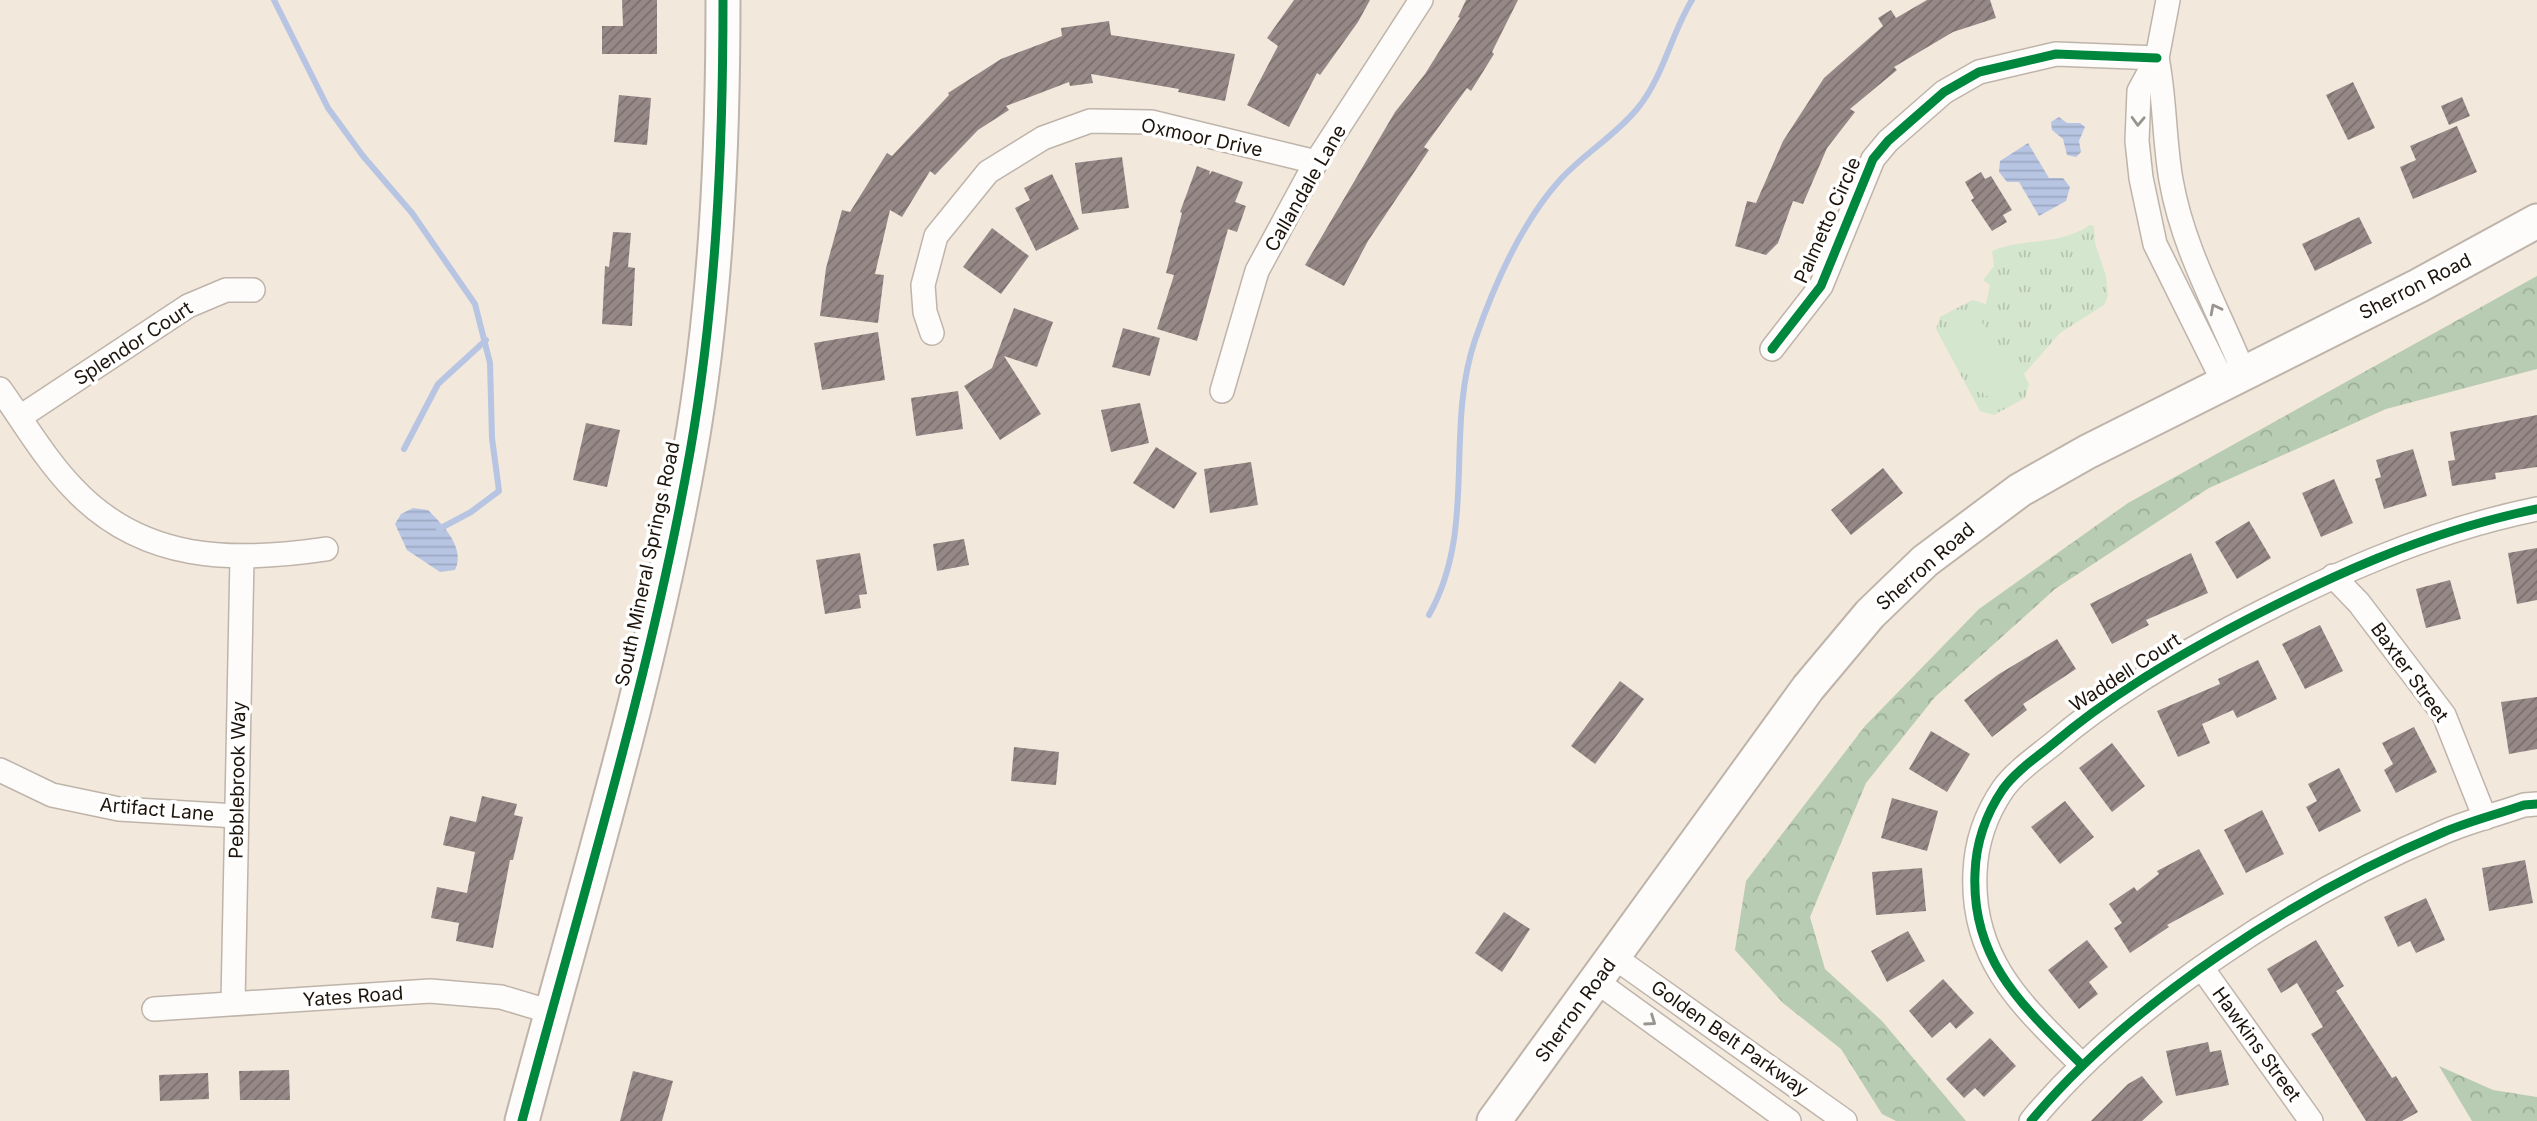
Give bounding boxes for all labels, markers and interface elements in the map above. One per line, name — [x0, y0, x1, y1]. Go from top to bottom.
street label: Oxmoor Drive — [1139, 113, 1265, 162]
one-way arrow — [2130, 116, 2145, 127]
street label: Callandale Lane — [1260, 121, 1351, 256]
street label: Palmetto Circle — [1789, 154, 1866, 287]
street label: Sherron Road — [2355, 248, 2475, 325]
street label: Splendor Court — [70, 297, 197, 390]
one-way arrow — [2210, 303, 2224, 316]
street label: South Mineral Springs Road — [610, 440, 685, 688]
street label: Sherron Road — [1872, 517, 1979, 615]
street label: Baxter Street — [2366, 618, 2453, 726]
street label: Waddell Court — [2066, 628, 2185, 717]
street label: Pebblebrook Way — [225, 701, 250, 859]
street label: Artifact Lane — [99, 793, 215, 826]
street label: Sherron Road — [1530, 954, 1621, 1067]
street label: Golden Belt Parkway — [1647, 975, 1813, 1102]
street label: Yates Road — [302, 982, 404, 1011]
street label: Hawkins Street — [2207, 983, 2306, 1106]
one-way arrow — [1643, 1013, 1656, 1025]

